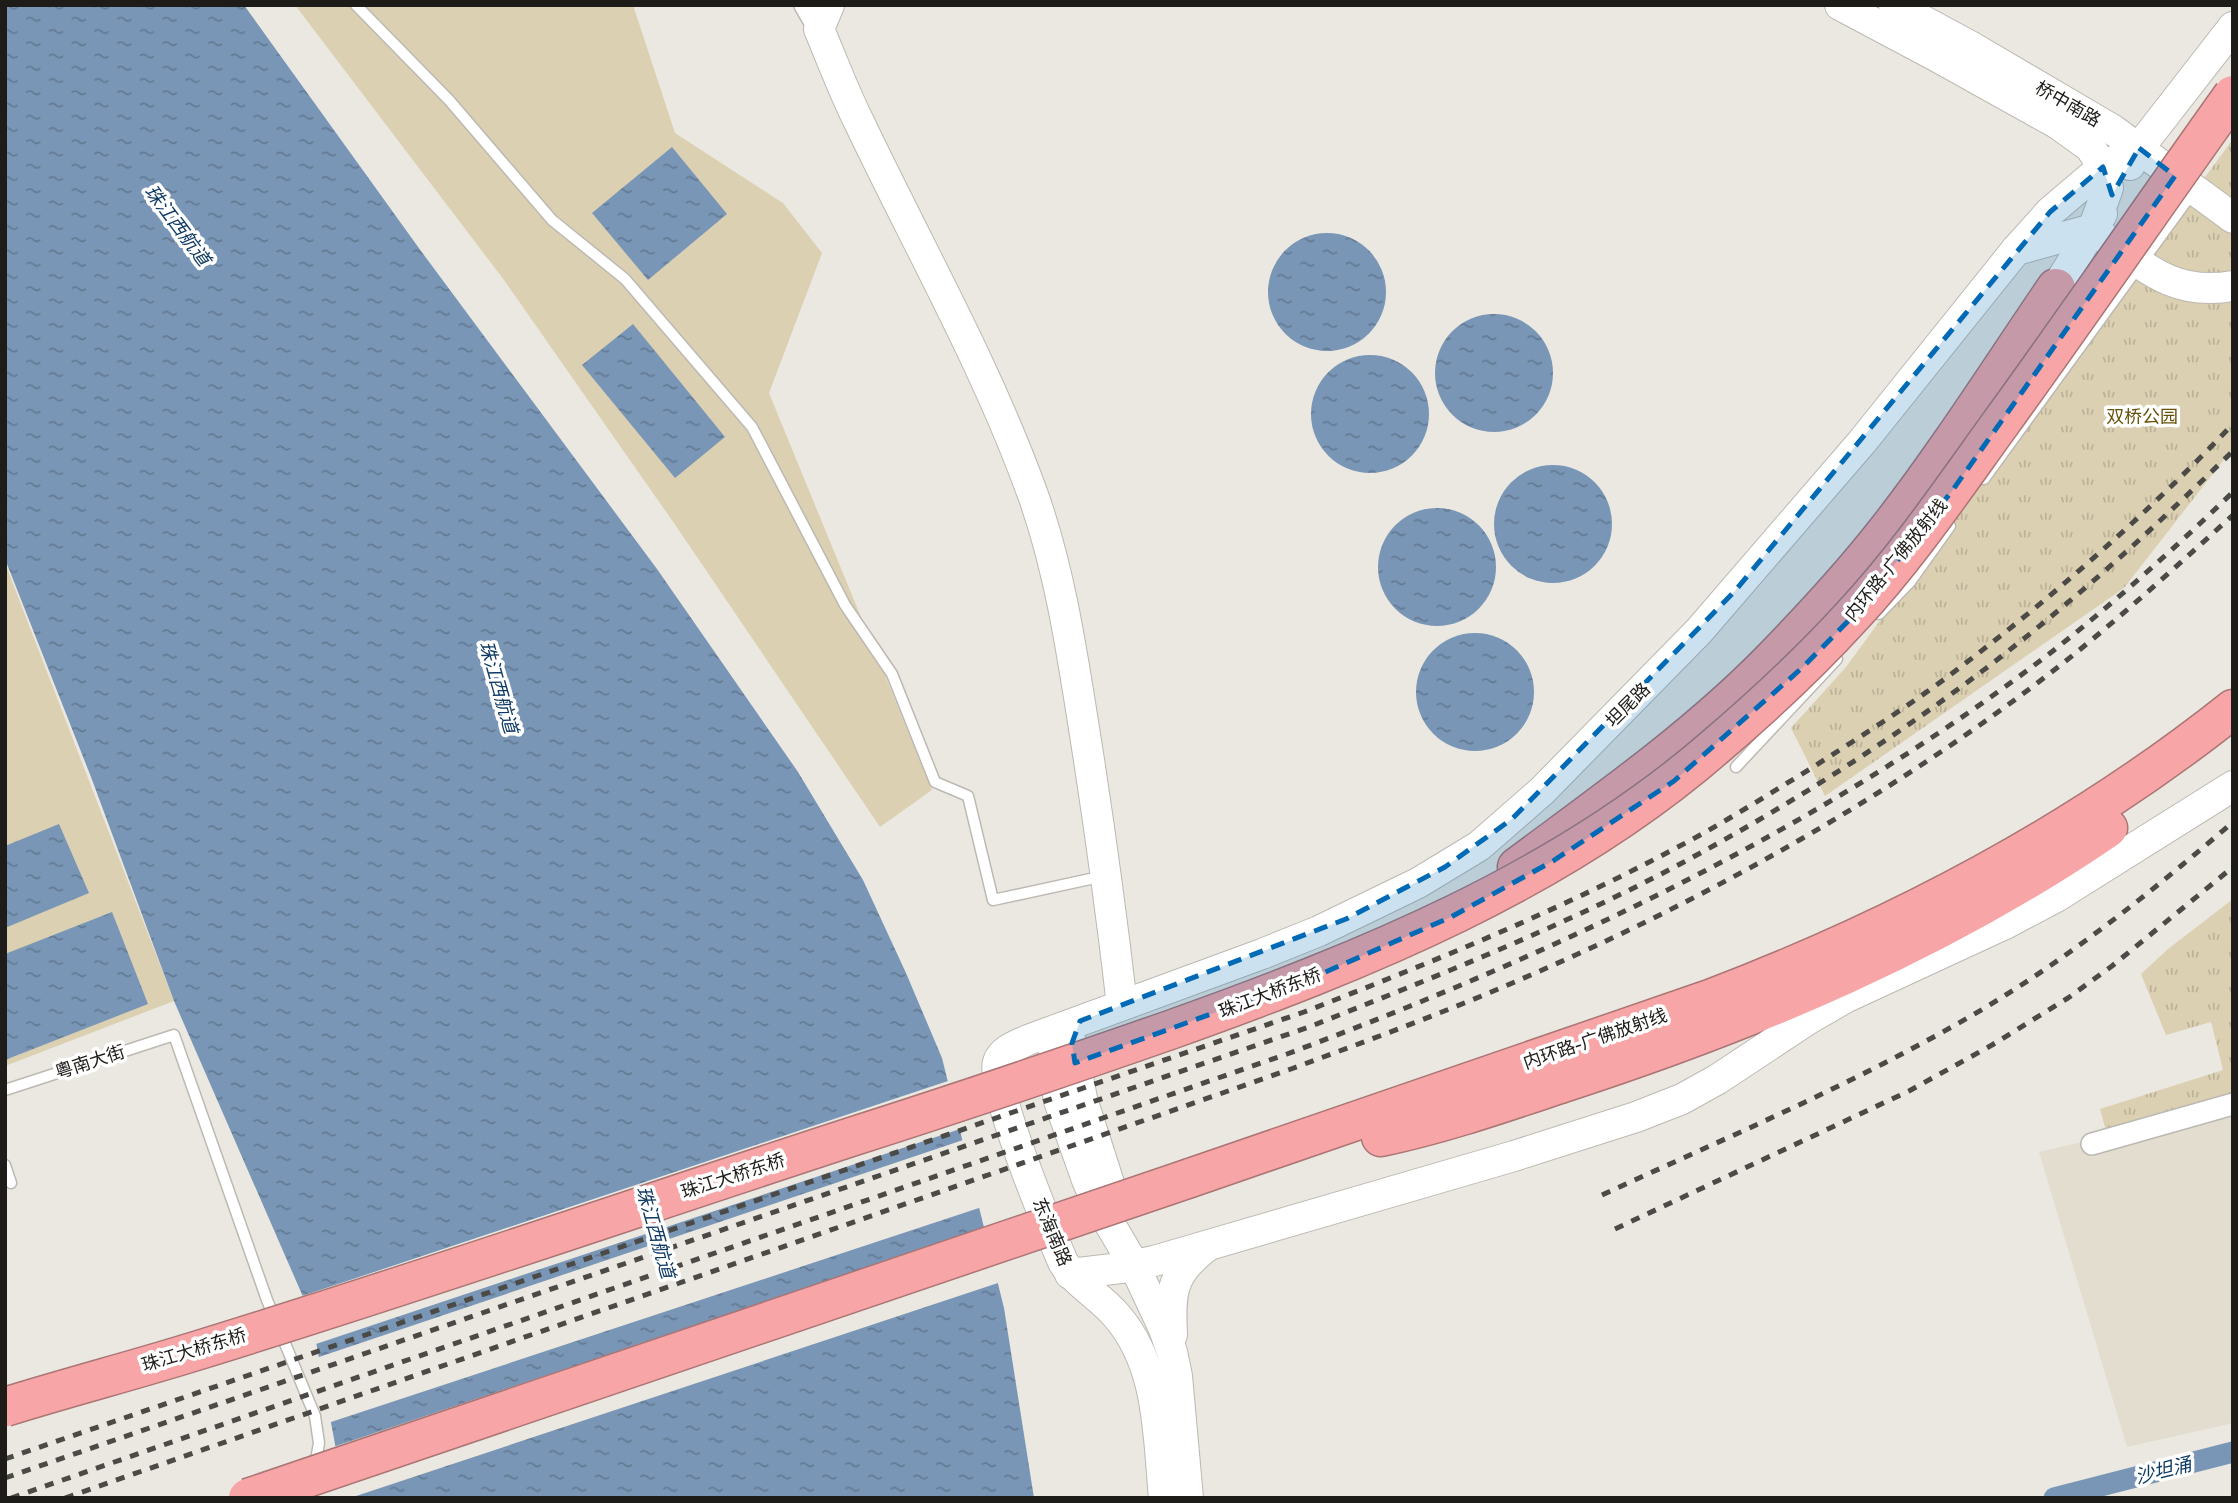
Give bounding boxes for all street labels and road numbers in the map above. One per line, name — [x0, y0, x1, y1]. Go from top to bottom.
street label: 桥中南路 — [2032, 76, 2105, 131]
street label: 内环路-广佛放射线 — [1839, 494, 1951, 625]
street label: 坦尾路 — [1600, 677, 1654, 731]
street label: 珠江大桥东桥 — [1215, 962, 1324, 1022]
street label: 内环路-广佛放射线 — [1520, 1003, 1670, 1073]
street label: 粵南大街 — [52, 1039, 127, 1083]
street label: 珠江大桥东桥 — [678, 1148, 787, 1202]
street label: 东海南路 — [1029, 1194, 1077, 1269]
street label: 珠江大桥东桥 — [139, 1323, 249, 1375]

